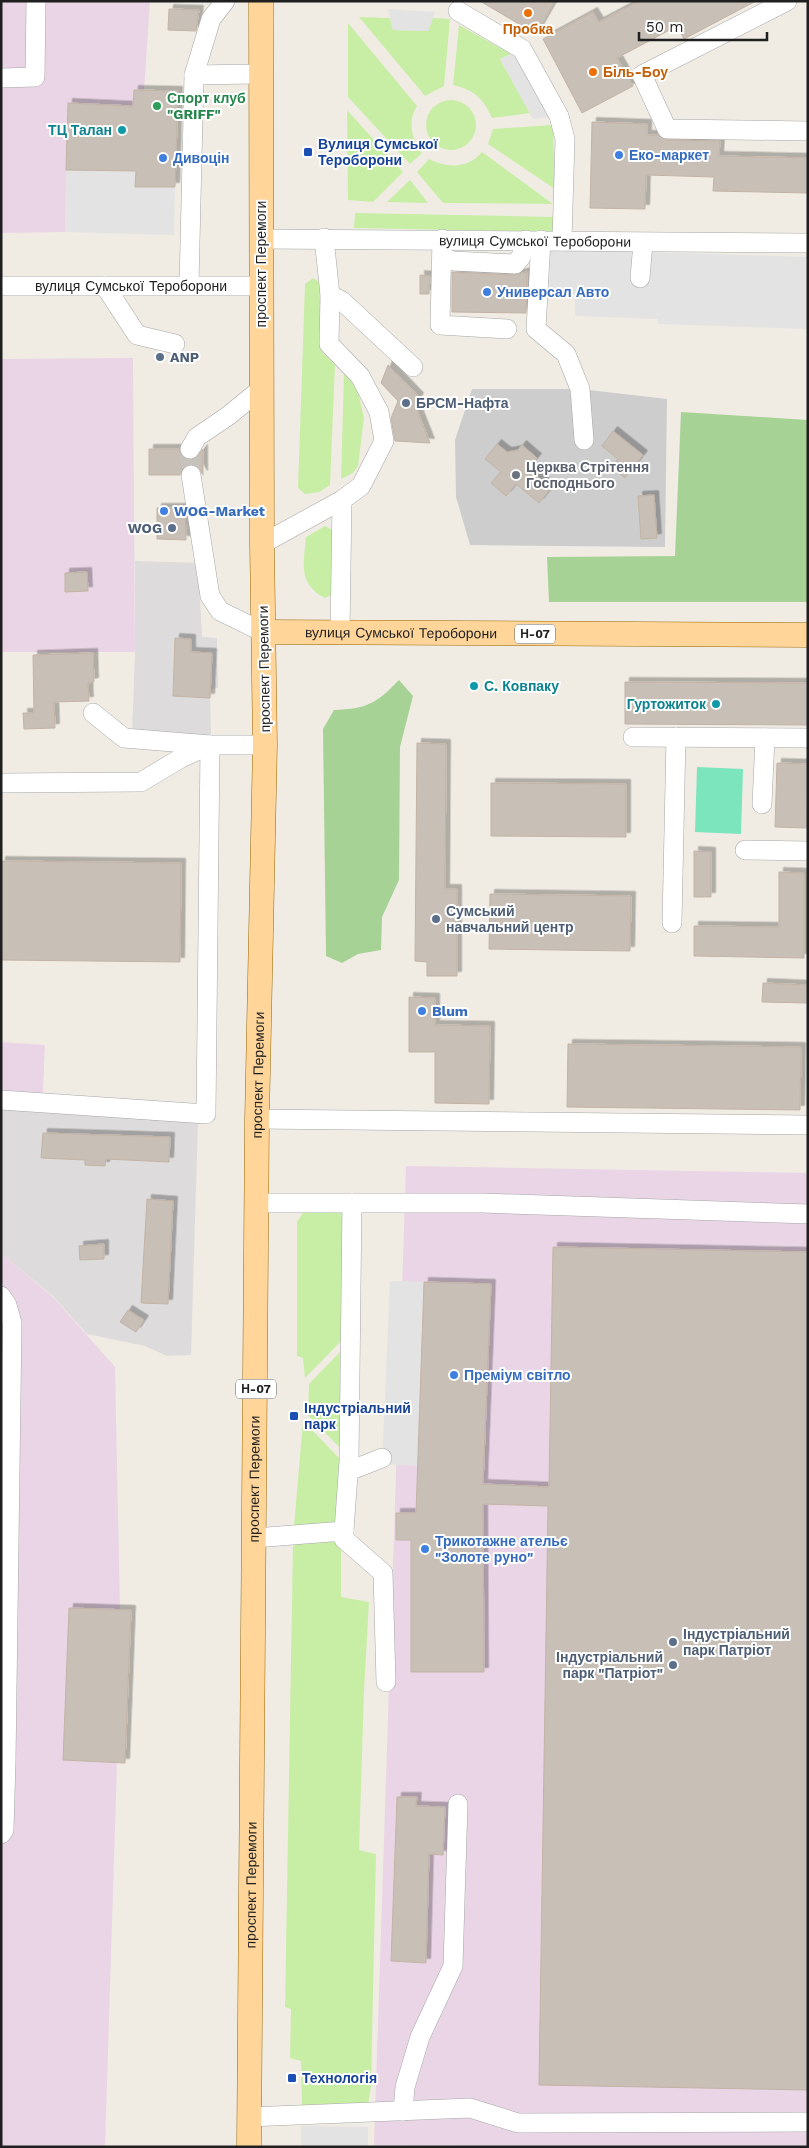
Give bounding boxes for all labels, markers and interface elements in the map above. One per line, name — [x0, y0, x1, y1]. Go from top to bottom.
marker: Пробка — [522, 7, 534, 19]
scale bar — [639, 10, 766, 42]
text: 50 m — [646, 18, 683, 36]
place label: Пробка — [503, 21, 554, 37]
place label: Біль-Боу — [603, 64, 668, 80]
marker: Біль-Боу — [587, 66, 599, 78]
place label: Спорт клуб "GRIFF" — [167, 90, 246, 122]
marker: Спорт клуб "GRIFF" — [151, 100, 163, 112]
place label: ТЦ Талан — [48, 122, 112, 138]
marker: ТЦ Талан — [116, 124, 128, 136]
place label: Вулиця Сумської Тероборони — [318, 136, 439, 168]
marker: Вулиця Сумської Тероборони — [302, 146, 314, 158]
place label: Еко-маркет — [629, 147, 709, 163]
marker: Еко-маркет — [613, 149, 625, 161]
place label: Дивоцін — [173, 150, 230, 166]
marker: Дивоцін — [157, 152, 169, 164]
street label: проспект Перемоги — [253, 201, 269, 327]
street label: вулиця Сумської Тероборони — [439, 232, 631, 250]
street label: вулиця Сумської Тероборони — [35, 278, 227, 294]
place label: Универсал Авто — [497, 284, 609, 300]
marker: Универсал Авто — [481, 286, 493, 298]
place label: ANP — [170, 349, 199, 365]
marker: ANP — [154, 351, 166, 363]
place label: БРСМ-Нафта — [416, 395, 509, 411]
marker: БРСМ-Нафта — [400, 397, 412, 409]
place label: Церква Стрітення Господнього — [526, 459, 649, 491]
marker: Церква Стрітення Господнього — [510, 469, 522, 481]
place label: WOG-Market — [174, 503, 265, 519]
marker: WOG-Market — [158, 505, 170, 517]
place label: WOG — [128, 520, 162, 536]
marker: WOG — [166, 522, 178, 534]
street label: проспект Перемоги — [255, 605, 273, 733]
street label: вулиця Сумської Тероборони — [305, 624, 497, 641]
road number: Н-07 — [515, 624, 555, 644]
place label: С. Ковпаку — [484, 678, 559, 694]
marker: С. Ковпаку — [468, 680, 480, 692]
place label: Гуртожиток — [627, 696, 707, 712]
marker: Гуртожиток — [710, 698, 722, 710]
place label: Сумський навчальний центр — [446, 903, 574, 935]
marker: Сумський навчальний центр — [430, 913, 442, 925]
place label: Blum — [432, 1003, 468, 1019]
marker: Blum — [416, 1005, 428, 1017]
street label: проспект Перемоги — [249, 1011, 267, 1139]
place label: Преміум світло — [464, 1367, 571, 1383]
marker: Преміум світло — [448, 1369, 460, 1381]
road number: Н-07 — [236, 1380, 276, 1398]
place label: Індустріальний парк — [304, 1400, 411, 1432]
marker: Індустріальний парк — [288, 1410, 300, 1422]
street label: проспект Перемоги — [246, 1416, 263, 1543]
place label: Трикотажне ательє "Золоте руно" — [435, 1533, 568, 1565]
marker: Трикотажне ательє "Золоте руно" — [419, 1543, 431, 1555]
place label: Індустріальний парк Патріот — [683, 1626, 790, 1658]
marker: Індустріальний парк Патріот — [667, 1636, 679, 1648]
place label: Індустріальний парк "Патріот" — [556, 1649, 663, 1681]
marker: Індустріальний парк "Патріот" — [667, 1659, 679, 1671]
street label: проспект Перемоги — [243, 1822, 260, 1949]
place label: Технологія — [302, 2070, 377, 2086]
marker: Технологія — [286, 2072, 298, 2084]

